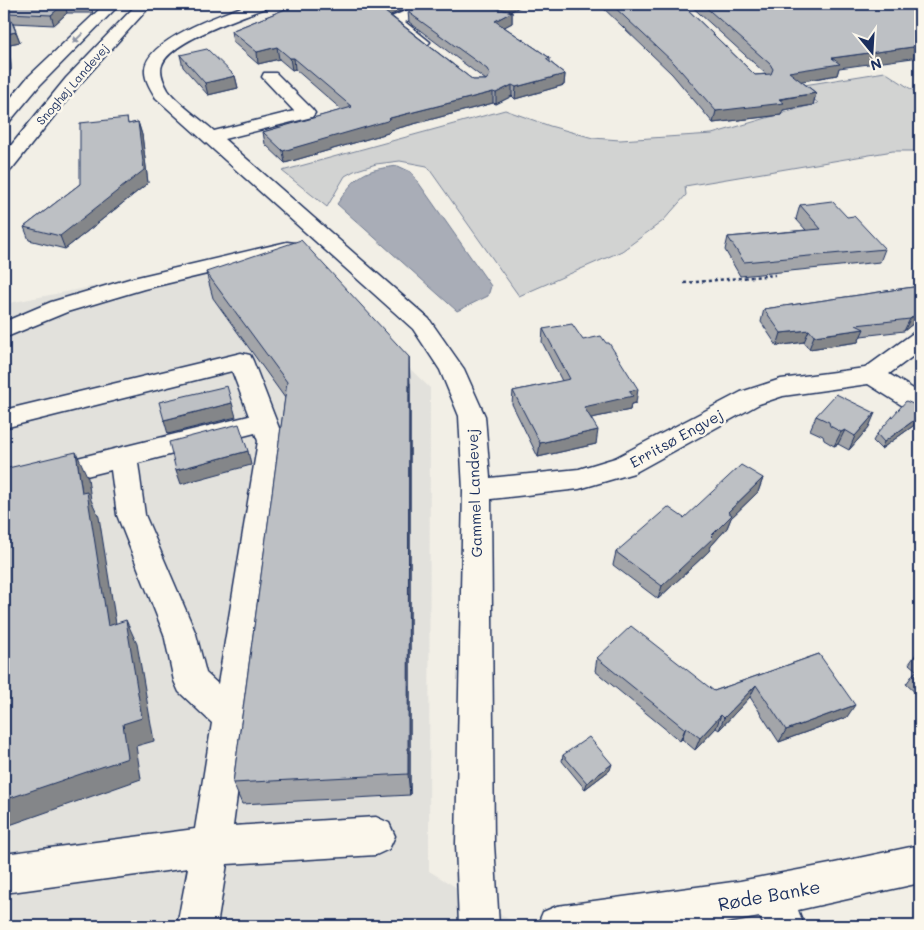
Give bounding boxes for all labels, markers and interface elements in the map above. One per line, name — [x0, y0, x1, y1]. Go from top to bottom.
north arrow — [846, 28, 896, 78]
one-way arrow — [73, 32, 85, 44]
street label: Snoghøj Landevej — [32, 40, 112, 128]
text: N — [868, 54, 884, 76]
street label: Erritsø Engvej — [626, 404, 726, 472]
street label: Gammel Landevej — [462, 428, 486, 558]
street label: Røde Banke — [716, 874, 822, 916]

